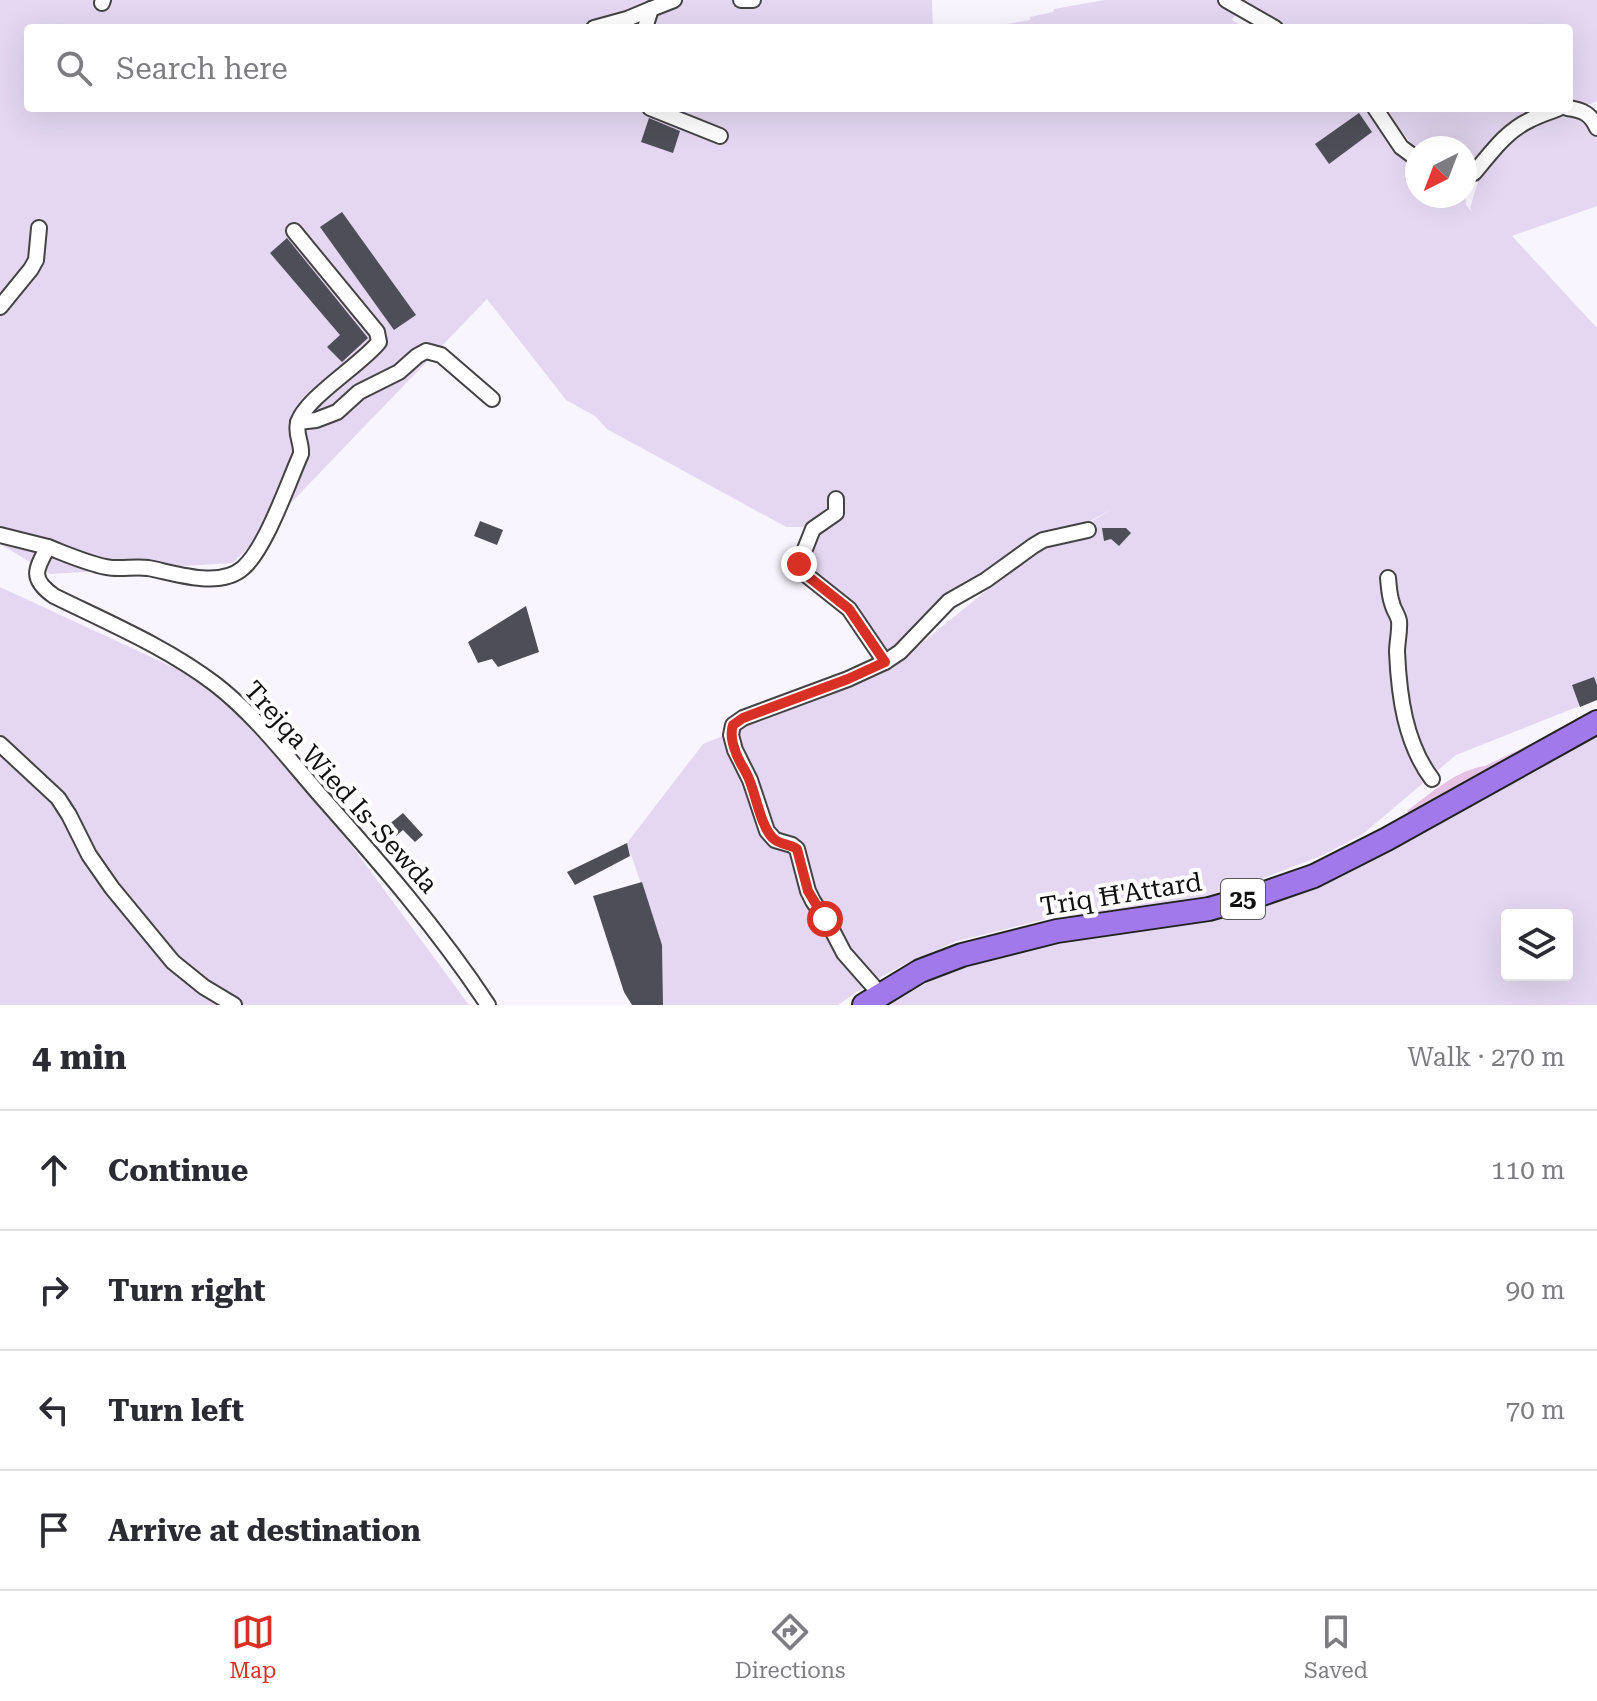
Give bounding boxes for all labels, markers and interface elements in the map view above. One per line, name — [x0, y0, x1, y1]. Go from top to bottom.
search box — [24, 24, 1573, 112]
icon: search — [52, 46, 96, 90]
text: Search here — [116, 51, 288, 86]
north arrow — [1405, 136, 1477, 208]
route end — [781, 546, 817, 582]
street label: Trejqa Wied Is-Sewda — [238, 675, 444, 899]
street label: Triq Ħ'Attard — [1038, 866, 1204, 922]
road number: 25 — [1221, 879, 1265, 919]
route start — [807, 901, 843, 937]
map controls — [1501, 909, 1573, 981]
button: layers — [1501, 909, 1573, 981]
text: 4 min — [32, 1037, 127, 1077]
text: Walk · 270 m — [1407, 1042, 1565, 1072]
icon: ahead — [32, 1148, 76, 1192]
text: Continue — [108, 1153, 248, 1188]
text: 110 m — [1491, 1155, 1565, 1185]
icon: right — [32, 1268, 76, 1312]
text: Turn right — [108, 1273, 265, 1308]
text: 90 m — [1506, 1275, 1565, 1305]
icon: left — [32, 1388, 76, 1432]
text: Turn left — [108, 1393, 244, 1428]
text: 70 m — [1506, 1395, 1565, 1425]
icon: arrive — [32, 1508, 76, 1552]
text: Arrive at destination — [108, 1513, 421, 1548]
tab: Map — [229, 1610, 276, 1683]
tab: Directions — [735, 1610, 845, 1683]
tab: Saved — [1304, 1610, 1368, 1683]

